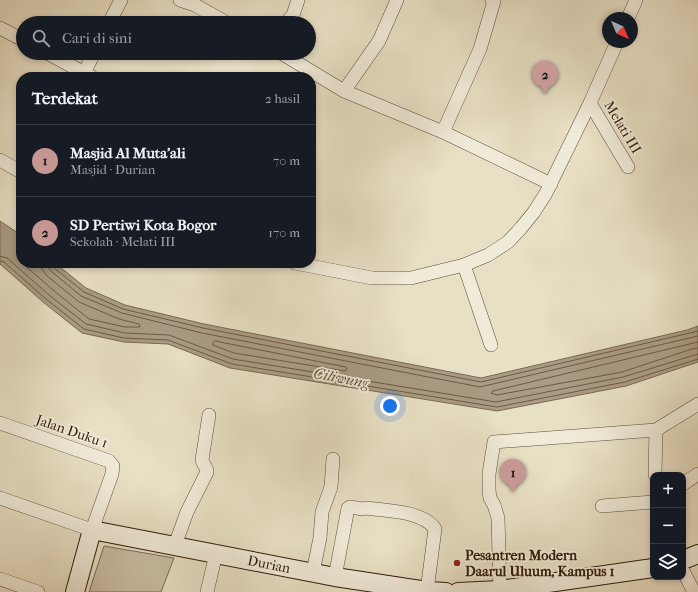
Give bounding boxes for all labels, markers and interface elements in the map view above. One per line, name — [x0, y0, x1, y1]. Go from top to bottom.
north arrow — [602, 12, 638, 48]
search box — [16, 16, 316, 60]
icon: search — [30, 27, 52, 49]
text: Cari di sini — [62, 29, 132, 47]
pin: 2 — [532, 61, 558, 94]
text: Terdekat — [32, 88, 98, 108]
text: 2 hasil — [265, 91, 300, 106]
street label: Melati III — [600, 98, 645, 157]
text: Masjid Al Muta'ali — [70, 144, 186, 162]
text: 1 — [43, 153, 47, 168]
text: 70 m — [273, 153, 300, 168]
text: Masjid · Durian — [70, 162, 155, 177]
text: SD Pertiwi Kota Bogor — [70, 216, 216, 234]
text: 2 — [42, 225, 48, 240]
text: 170 m — [268, 225, 300, 240]
text: Sekolah · Melati III — [70, 234, 175, 249]
water label: Ciliwung — [312, 364, 371, 392]
your location — [380, 396, 400, 416]
street label: Jalan Duku 1 — [33, 411, 110, 452]
pin: 1 — [500, 459, 526, 492]
map controls — [650, 472, 686, 580]
button: + — [650, 472, 686, 508]
button: − — [650, 508, 686, 544]
button: layers — [650, 544, 686, 580]
place label: Pesantren Modern Daarul Uluum, Kampus 1 — [465, 547, 614, 580]
street label: Durian — [246, 552, 292, 577]
marker: Pesantren Modern Daarul Uluum, Kampus 1 — [452, 558, 462, 568]

